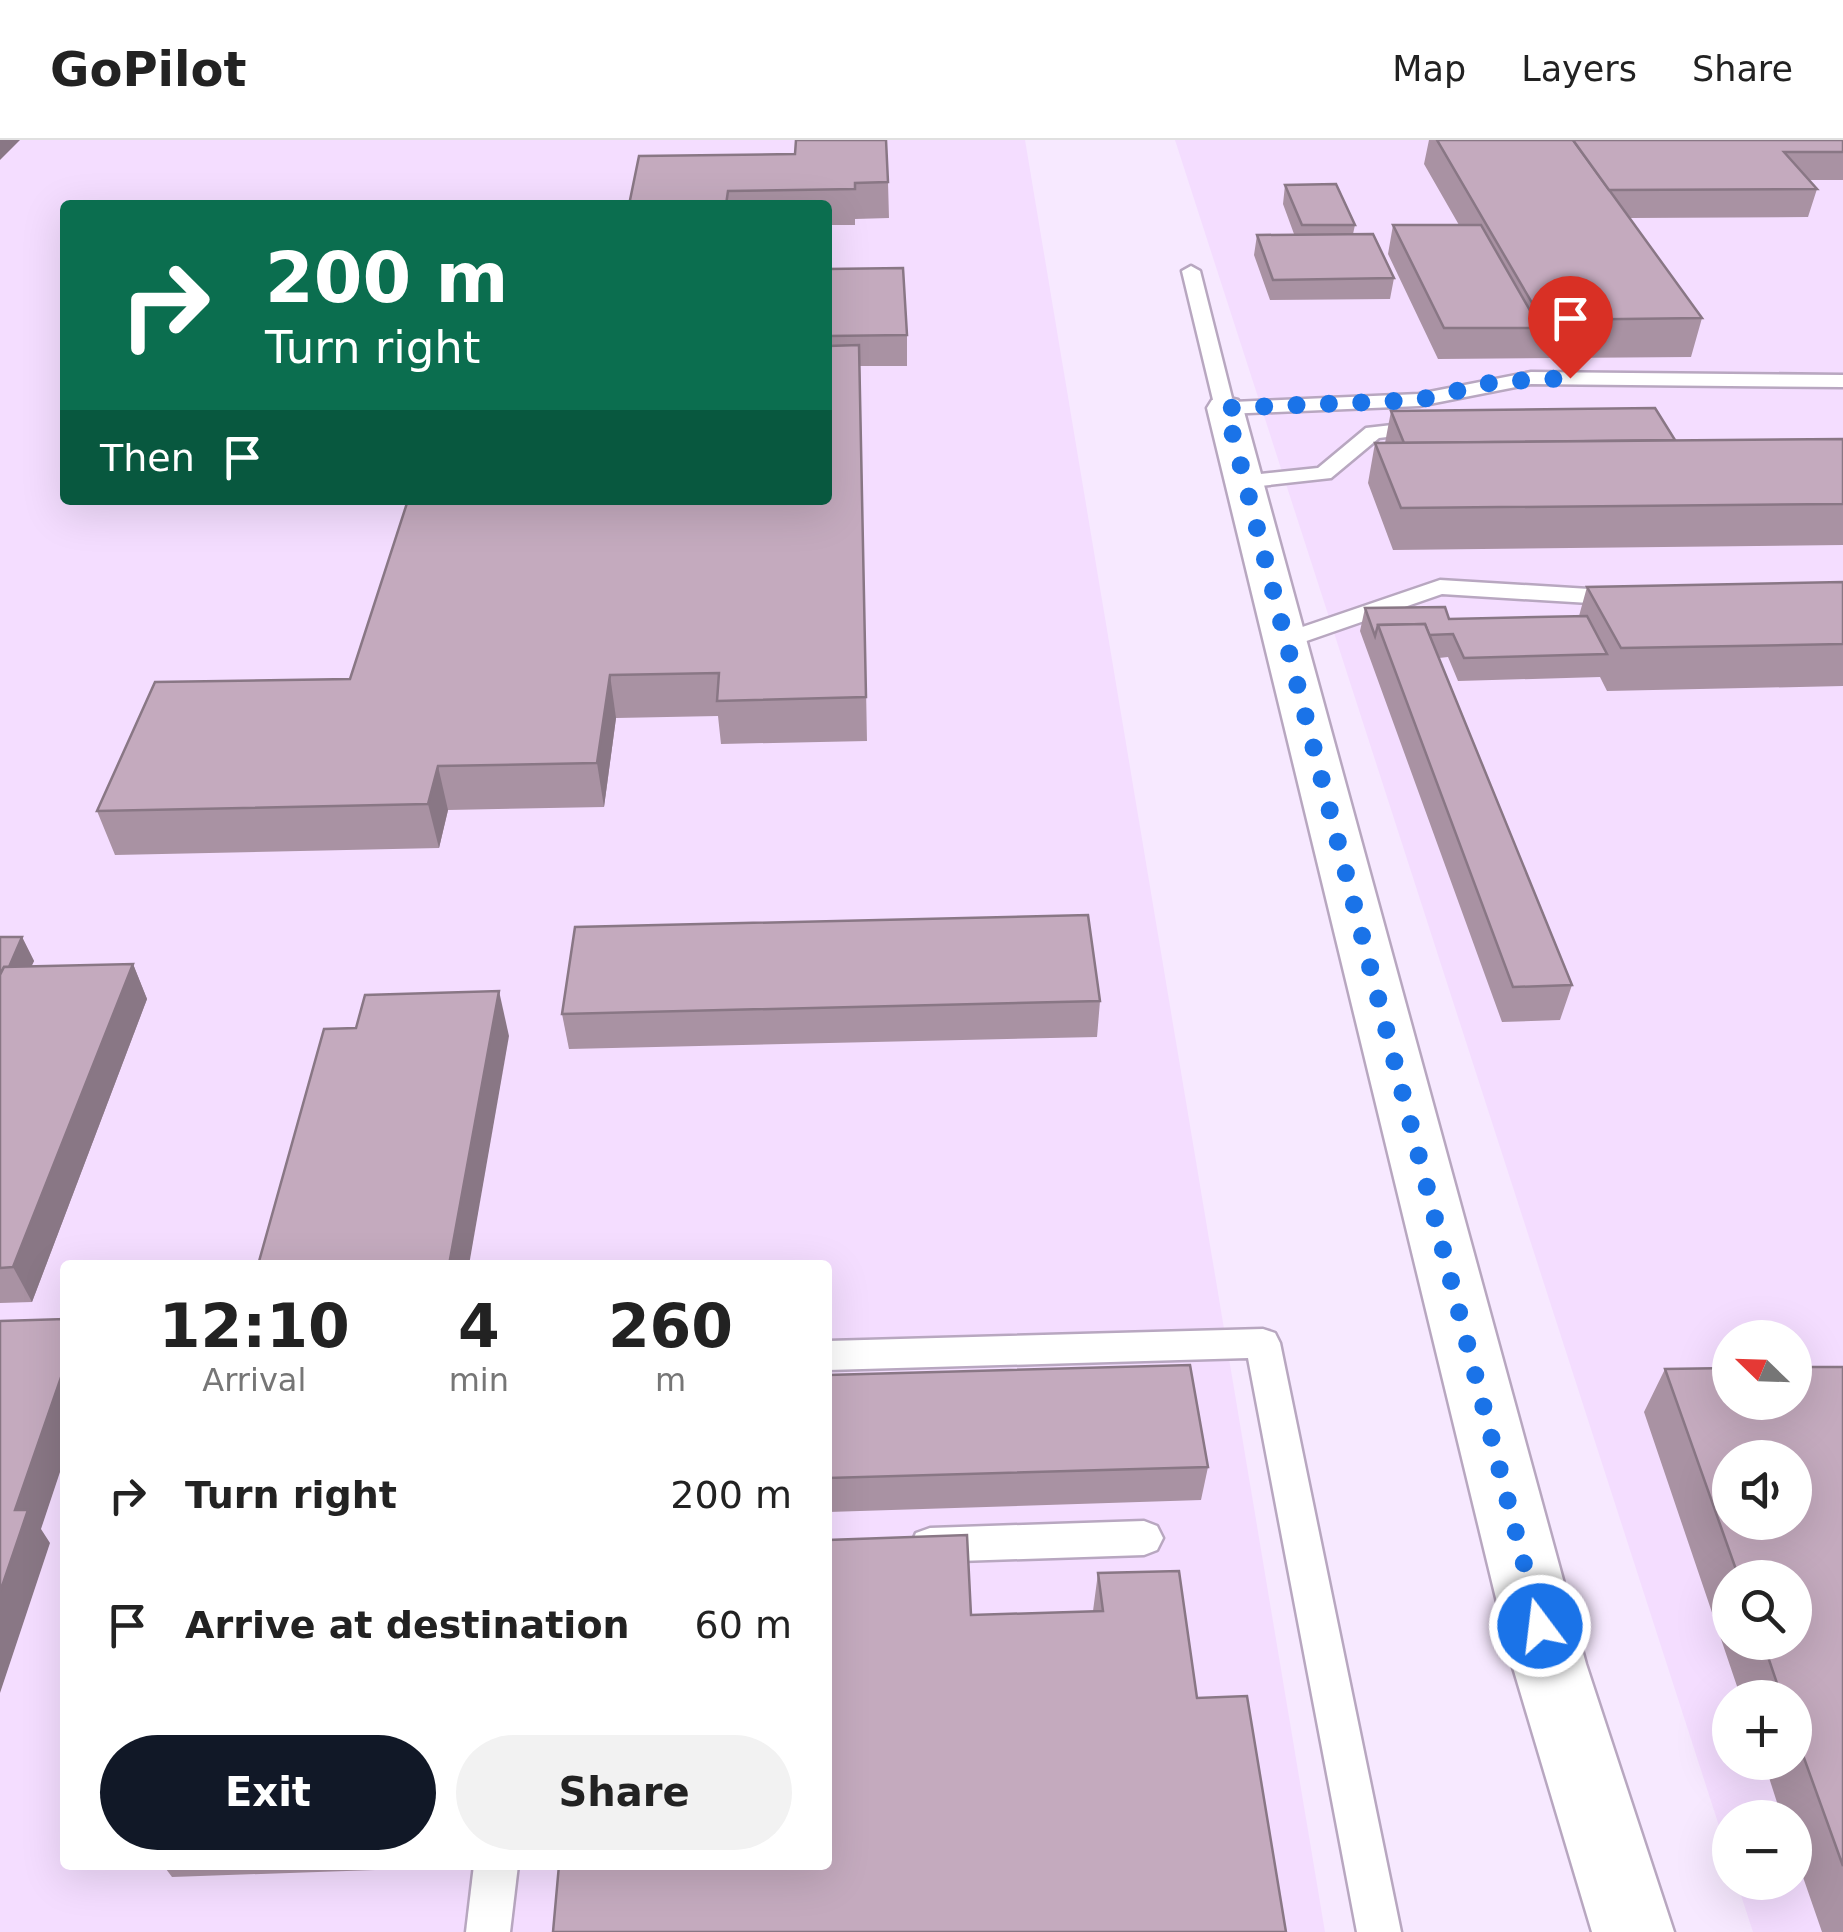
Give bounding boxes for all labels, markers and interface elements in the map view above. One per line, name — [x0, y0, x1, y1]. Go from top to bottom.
text: GoPilot — [50, 41, 246, 97]
text: Map — [1392, 49, 1466, 89]
text: Layers — [1521, 49, 1637, 89]
text: Share — [1692, 49, 1793, 89]
text: 200 m — [265, 237, 508, 319]
icon: right — [100, 240, 230, 370]
pin — [1528, 276, 1613, 379]
icon: arrive — [1543, 291, 1598, 346]
text: Turn right — [265, 321, 480, 374]
icon: arrive — [215, 430, 270, 485]
text: Then — [100, 436, 195, 480]
text: 12:10 — [159, 1291, 350, 1361]
text: 4 — [458, 1291, 500, 1361]
text: 260 — [608, 1291, 733, 1361]
north arrow — [1712, 1320, 1812, 1420]
map controls — [1712, 1320, 1812, 1900]
text: Arrival — [202, 1361, 306, 1399]
text: min — [449, 1361, 509, 1399]
text: m — [655, 1361, 686, 1399]
button: sound — [1712, 1440, 1812, 1540]
icon: right — [100, 1468, 155, 1523]
text: Turn right — [185, 1473, 397, 1517]
text: 200 m — [670, 1473, 792, 1517]
button: search — [1712, 1560, 1812, 1660]
position arrow — [1488, 1574, 1592, 1678]
icon: arrive — [100, 1598, 155, 1653]
text: Arrive at destination — [185, 1603, 630, 1647]
text: 60 m — [695, 1603, 792, 1647]
button: + — [1712, 1680, 1812, 1780]
button: Exit — [100, 1735, 436, 1850]
button: Share — [456, 1735, 792, 1850]
button: − — [1712, 1800, 1812, 1900]

